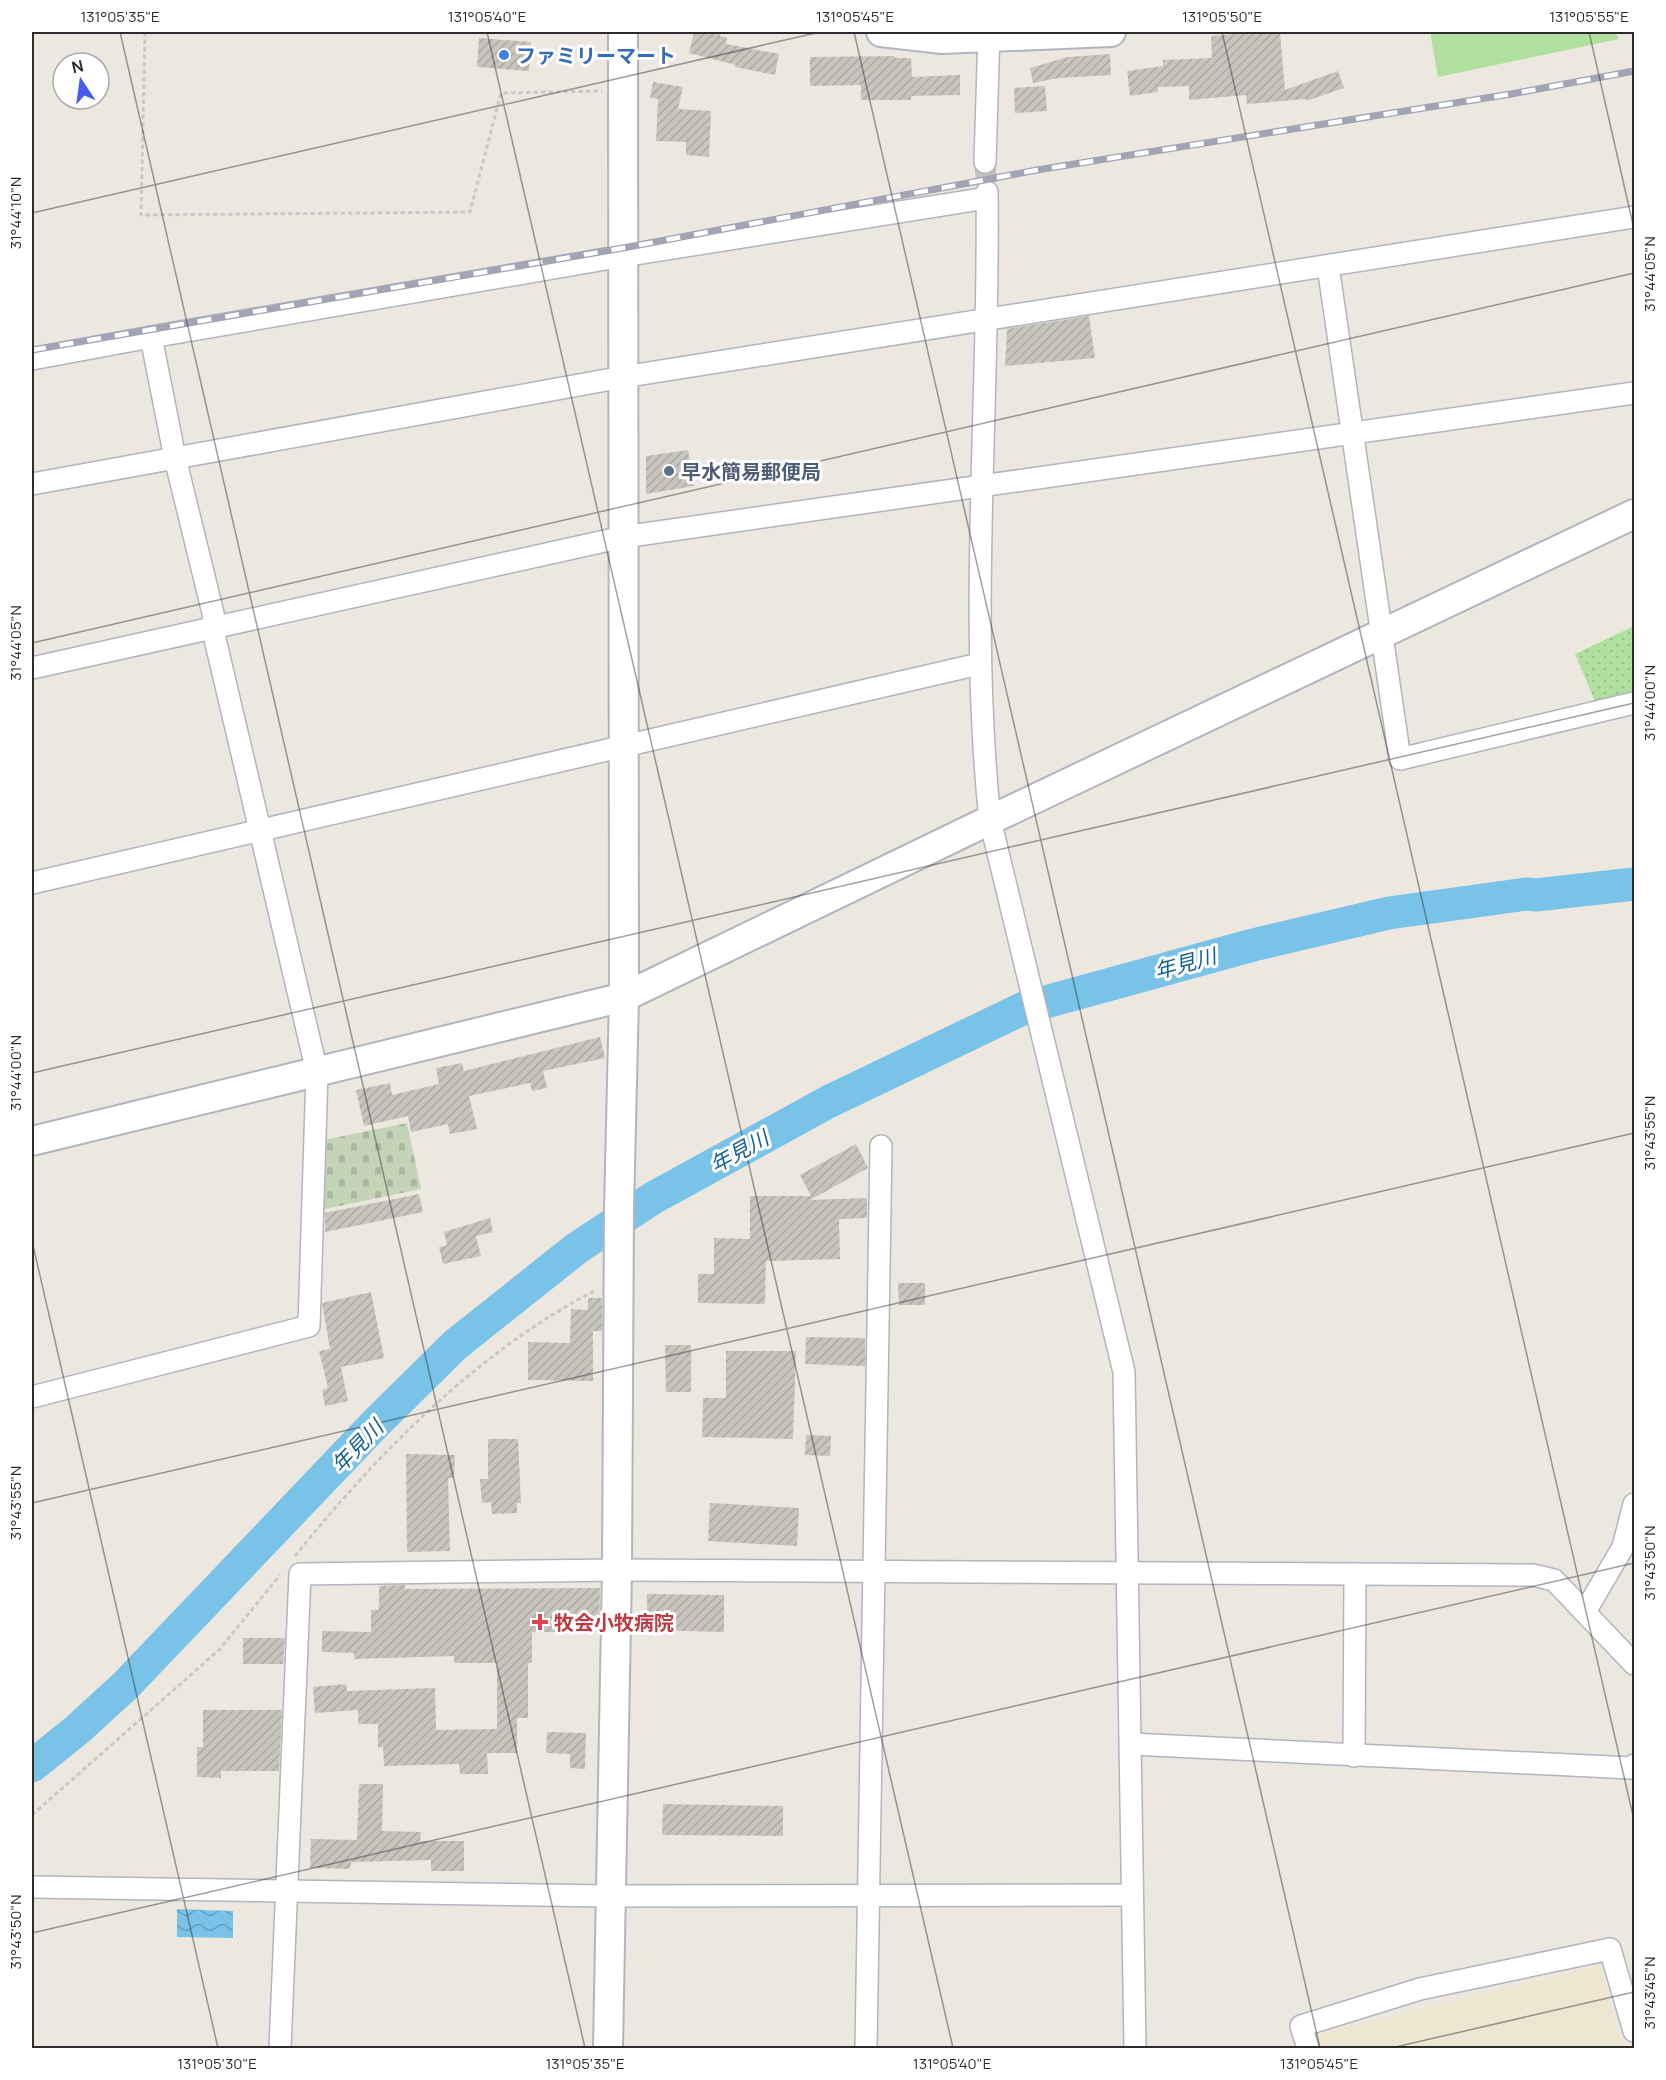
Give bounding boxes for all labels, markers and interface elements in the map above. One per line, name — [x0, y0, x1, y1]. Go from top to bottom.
text: 131°05'35"E — [80, 6, 160, 27]
text: 131°05'40"E — [448, 6, 526, 27]
text: 131°05'45"E — [816, 6, 894, 27]
text: 131°05'50"E — [1182, 6, 1262, 27]
text: 131°05'55"E — [1549, 6, 1629, 27]
place label: ファミリーマート — [516, 42, 676, 69]
marker: ファミリーマート — [497, 48, 511, 62]
north arrow — [51, 51, 111, 111]
text: N — [70, 54, 86, 78]
text: 31°44'10"N — [5, 177, 26, 249]
text: 31°44'05"N — [1639, 236, 1660, 312]
place label: 早水簡易郵便局 — [681, 458, 821, 485]
marker: 早水簡易郵便局 — [662, 464, 676, 478]
text: 31°44'05"N — [5, 605, 26, 681]
text: 31°44'00"N — [1639, 665, 1660, 741]
water label: 年見川 — [1151, 941, 1221, 985]
text: 31°44'00"N — [5, 1035, 26, 1111]
text: 31°43'55"N — [1639, 1096, 1660, 1170]
water label: 年見川 — [705, 1123, 775, 1179]
water label: 年見川 — [325, 1412, 390, 1478]
text: 31°43'55"N — [5, 1466, 26, 1540]
text: 31°43'50"N — [1639, 1525, 1660, 1601]
place label: 牧会小牧病院 — [554, 1609, 674, 1636]
marker: 牧会小牧病院 — [531, 1613, 549, 1631]
text: 31°43'50"N — [5, 1894, 26, 1970]
text: 31°43'45"N — [1639, 1956, 1660, 2030]
text: 131°05'30"E — [177, 2053, 257, 2074]
text: 131°05'35"E — [545, 2053, 625, 2074]
text: 131°05'40"E — [913, 2053, 991, 2074]
text: 131°05'45"E — [1280, 2053, 1358, 2074]

